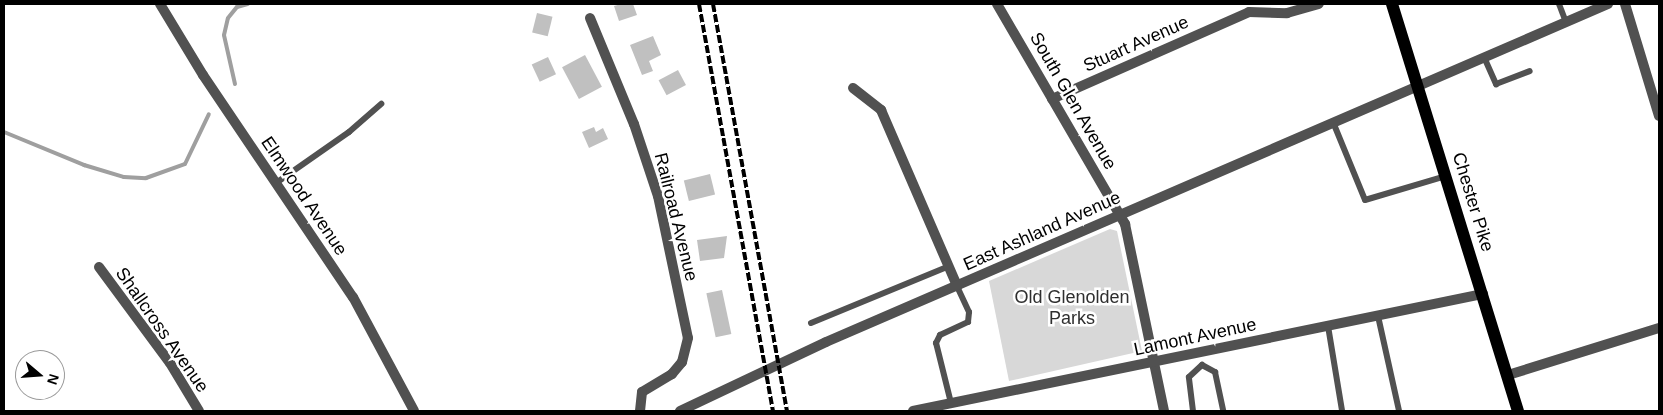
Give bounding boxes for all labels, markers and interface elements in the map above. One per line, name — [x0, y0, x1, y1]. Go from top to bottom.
street label: Stuart Avenue — [1080, 11, 1192, 77]
street label: South Glen Avenue — [1025, 28, 1121, 174]
street label: Elmwood Avenue — [256, 132, 352, 260]
street label: Railroad Avenue — [649, 150, 703, 284]
street label: Chester Pike — [1448, 150, 1498, 254]
street label: East Ashland Avenue — [959, 186, 1125, 276]
street label: Shallcross Avenue — [110, 263, 214, 397]
park label: Old Glenolden Parks — [1014, 287, 1130, 330]
street label: Lamont Avenue — [1131, 313, 1259, 361]
north arrow — [15, 350, 65, 400]
text: N — [44, 372, 62, 387]

